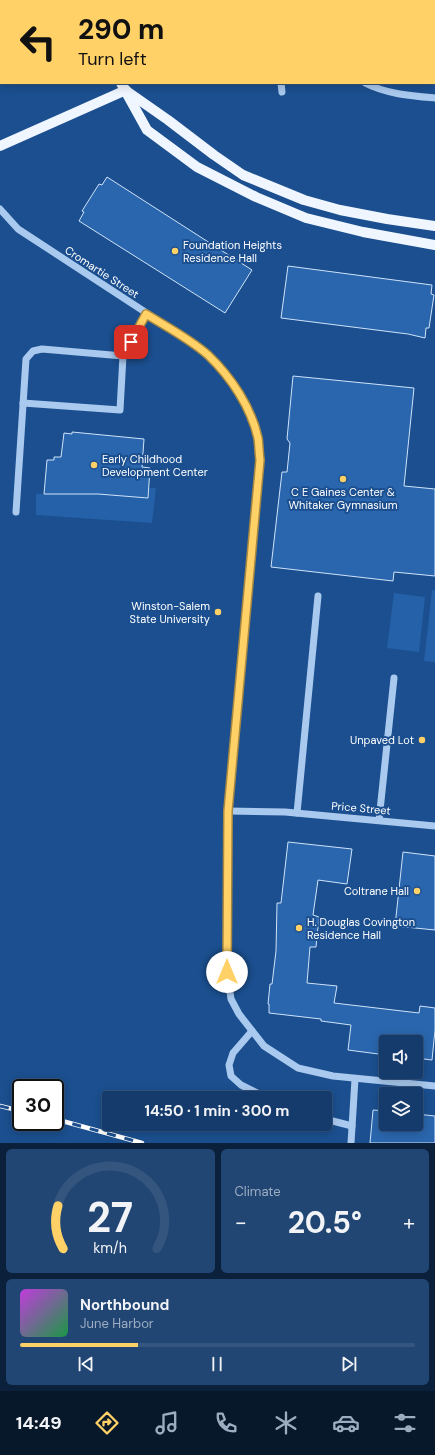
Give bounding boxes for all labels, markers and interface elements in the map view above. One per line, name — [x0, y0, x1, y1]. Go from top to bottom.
text: 290 m — [78, 11, 164, 48]
icon: left — [12, 16, 64, 68]
text: Turn left — [78, 47, 147, 71]
place label: Foundation Heights Residence Hall — [183, 238, 282, 265]
street label: Cromartie Street — [62, 243, 142, 301]
marker: Foundation Heights Residence Hall — [170, 246, 180, 256]
pin — [114, 325, 148, 359]
icon: arrive — [120, 331, 142, 353]
place label: Early Childhood Development Center — [102, 452, 208, 479]
marker: Early Childhood Development Center — [89, 460, 99, 470]
marker: C E Gaines Center & Whitaker Gymnasium — [338, 474, 348, 484]
place label: C E Gaines Center & Whitaker Gymnasium — [288, 485, 398, 512]
place label: Winston-Salem State University — [130, 599, 210, 626]
marker: Winston-Salem State University — [213, 607, 223, 617]
place label: Unpaved Lot — [350, 733, 414, 747]
marker: Unpaved Lot — [417, 735, 427, 745]
street label: Price Street — [331, 798, 391, 818]
place label: Coltrane Hall — [344, 884, 409, 898]
marker: Coltrane Hall — [412, 886, 422, 896]
place label: H. Douglas Covington Residence Hall — [307, 915, 415, 942]
marker: H. Douglas Covington Residence Hall — [294, 923, 304, 933]
position arrow — [206, 951, 248, 993]
map controls — [379, 1035, 423, 1131]
button: sound — [379, 1035, 423, 1079]
speed limit sign: 30 — [12, 1079, 64, 1131]
button: layers — [379, 1087, 423, 1131]
text: 14:50 · 1 min · 300 m — [145, 1101, 289, 1121]
text: Climate — [235, 1183, 281, 1200]
text: 27 — [87, 1191, 133, 1245]
text: 20.5° — [288, 1203, 362, 1242]
text: − — [235, 1208, 247, 1237]
text: + — [403, 1208, 415, 1237]
text: km/h — [93, 1239, 127, 1257]
text: Northbound — [80, 1295, 169, 1315]
text: June Harbor — [80, 1315, 154, 1332]
icon: previous — [75, 1353, 97, 1375]
icon: pause — [206, 1353, 228, 1375]
icon: next — [338, 1353, 360, 1375]
icon: directions — [93, 1409, 121, 1437]
icon: music — [153, 1409, 181, 1437]
icon: phone — [212, 1409, 240, 1437]
icon: climate — [272, 1409, 300, 1437]
icon: car — [332, 1409, 360, 1437]
icon: filters — [391, 1409, 419, 1437]
text: 14:49 — [16, 1411, 62, 1435]

